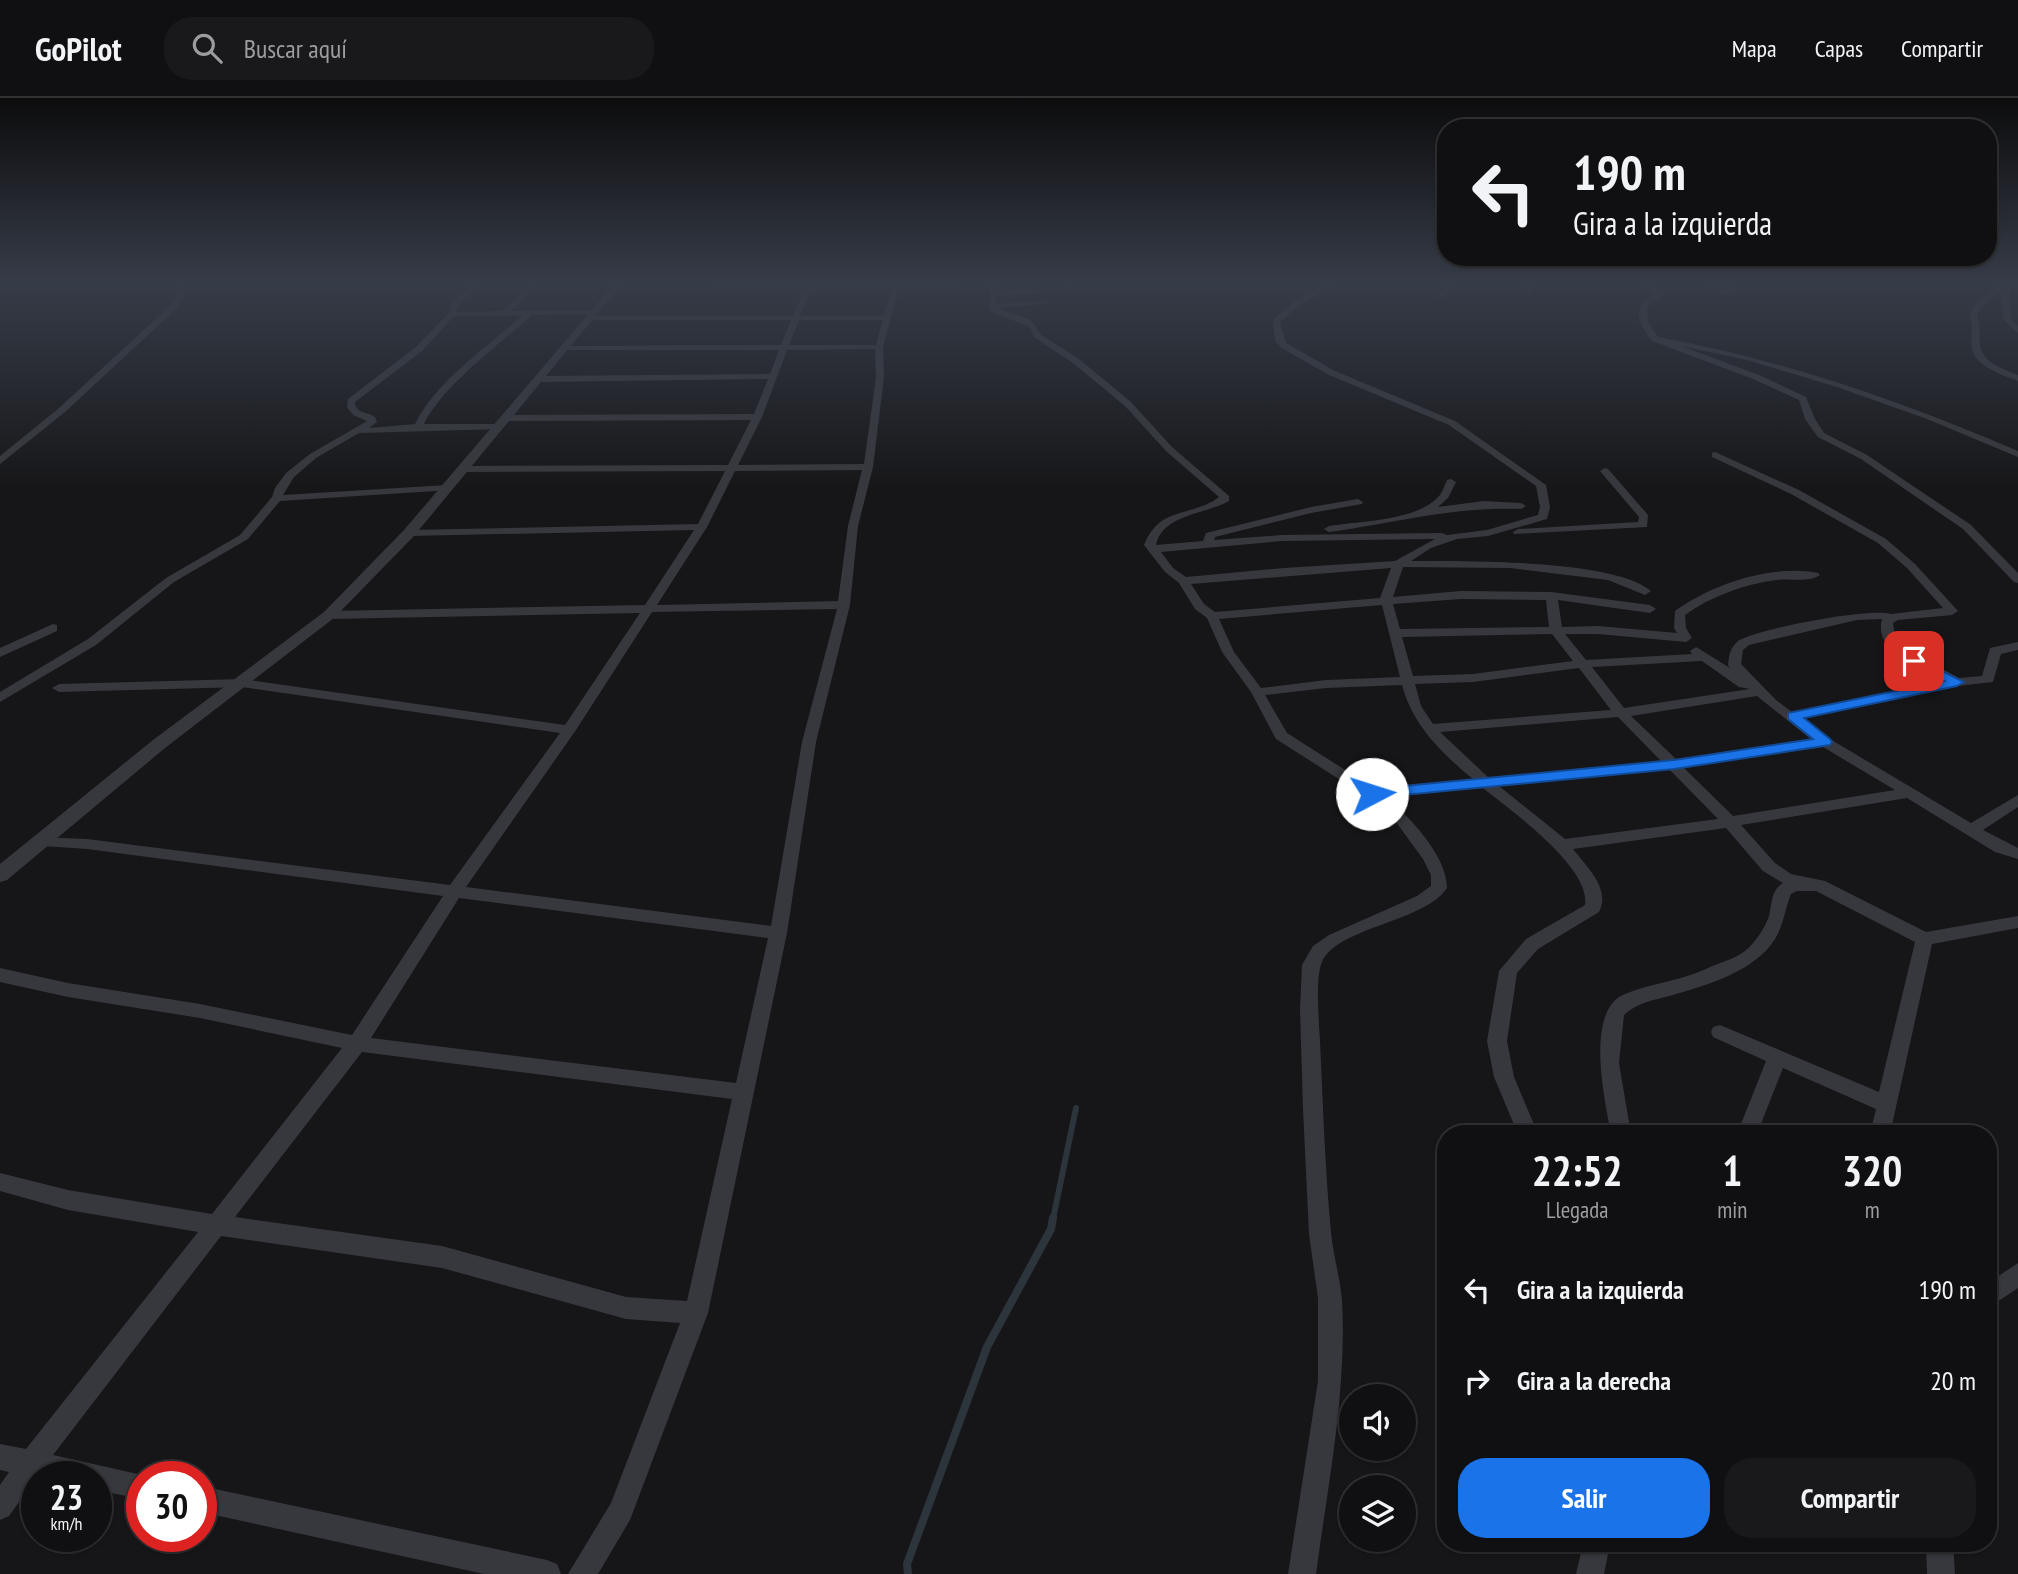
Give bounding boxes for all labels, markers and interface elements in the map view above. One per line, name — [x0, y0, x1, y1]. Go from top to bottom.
search box — [164, 17, 654, 80]
text: GoPilot — [35, 27, 122, 70]
icon: search — [188, 29, 226, 67]
text: Buscar aquí — [244, 32, 347, 65]
text: Mapa — [1732, 33, 1777, 64]
text: Capas — [1815, 33, 1863, 64]
text: Compartir — [1901, 33, 1983, 64]
text: 190 m — [1573, 140, 1686, 204]
icon: left — [1458, 147, 1549, 238]
text: Gira a la izquierda — [1573, 202, 1772, 244]
pin — [1884, 631, 1944, 691]
icon: arrive — [1895, 642, 1933, 680]
position arrow — [1335, 757, 1409, 831]
text: 22:52 — [1532, 1143, 1623, 1198]
text: 1 — [1722, 1143, 1742, 1198]
text: 320 — [1842, 1143, 1902, 1198]
text: Llegada — [1546, 1195, 1608, 1224]
text: min — [1717, 1195, 1747, 1224]
text: m — [1865, 1195, 1880, 1224]
icon: left — [1458, 1271, 1496, 1309]
text: Gira a la izquierda — [1517, 1273, 1684, 1306]
text: 190 m — [1918, 1273, 1976, 1306]
icon: right — [1458, 1362, 1496, 1400]
text: Gira a la derecha — [1517, 1364, 1671, 1397]
text: 20 m — [1930, 1364, 1976, 1397]
map controls — [1339, 1384, 1416, 1552]
button: sound — [1339, 1384, 1416, 1461]
button: Salir — [1458, 1458, 1710, 1538]
button: Compartir — [1724, 1458, 1976, 1538]
speed limit sign: 30 — [126, 1461, 217, 1552]
text: 23 — [50, 1474, 83, 1520]
button: layers — [1339, 1475, 1416, 1552]
text: km/h — [51, 1512, 82, 1535]

